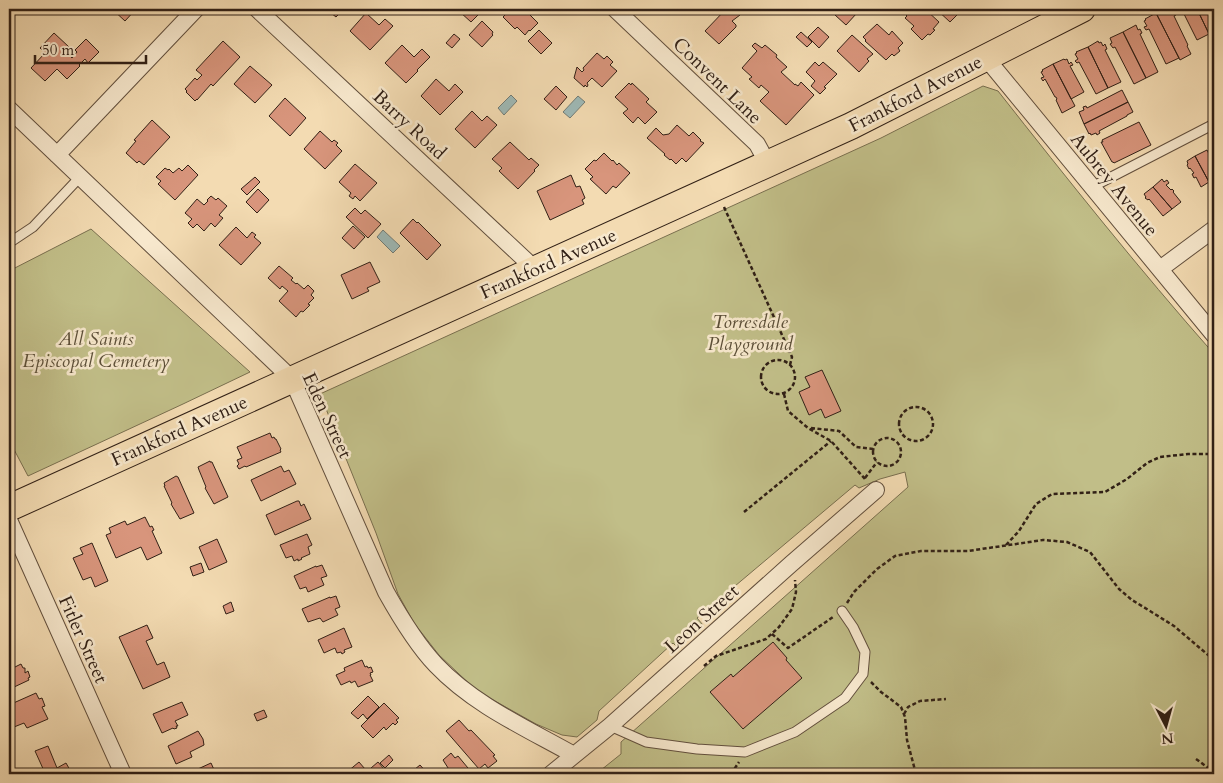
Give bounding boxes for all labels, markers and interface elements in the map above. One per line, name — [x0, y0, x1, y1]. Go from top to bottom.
street label: Convent Lane — [667, 31, 768, 130]
scale bar — [35, 32, 146, 64]
text: 50 m — [42, 40, 74, 60]
street label: Frankford Avenue — [844, 49, 987, 139]
street label: Barry Road — [367, 84, 452, 166]
street label: Aubrey Avenue — [1064, 127, 1164, 242]
street label: Frankford Avenue — [476, 222, 621, 306]
park label: Torresdale Playground — [707, 309, 793, 357]
park label: All Saints Episcopal Cemetery — [22, 326, 170, 374]
street label: Eden Street — [296, 368, 358, 463]
street label: Frankford Avenue — [107, 389, 252, 473]
street label: Leon Street — [659, 578, 745, 659]
street label: Fitler Street — [52, 591, 114, 687]
north arrow — [1140, 700, 1190, 750]
text: N — [1160, 728, 1174, 749]

